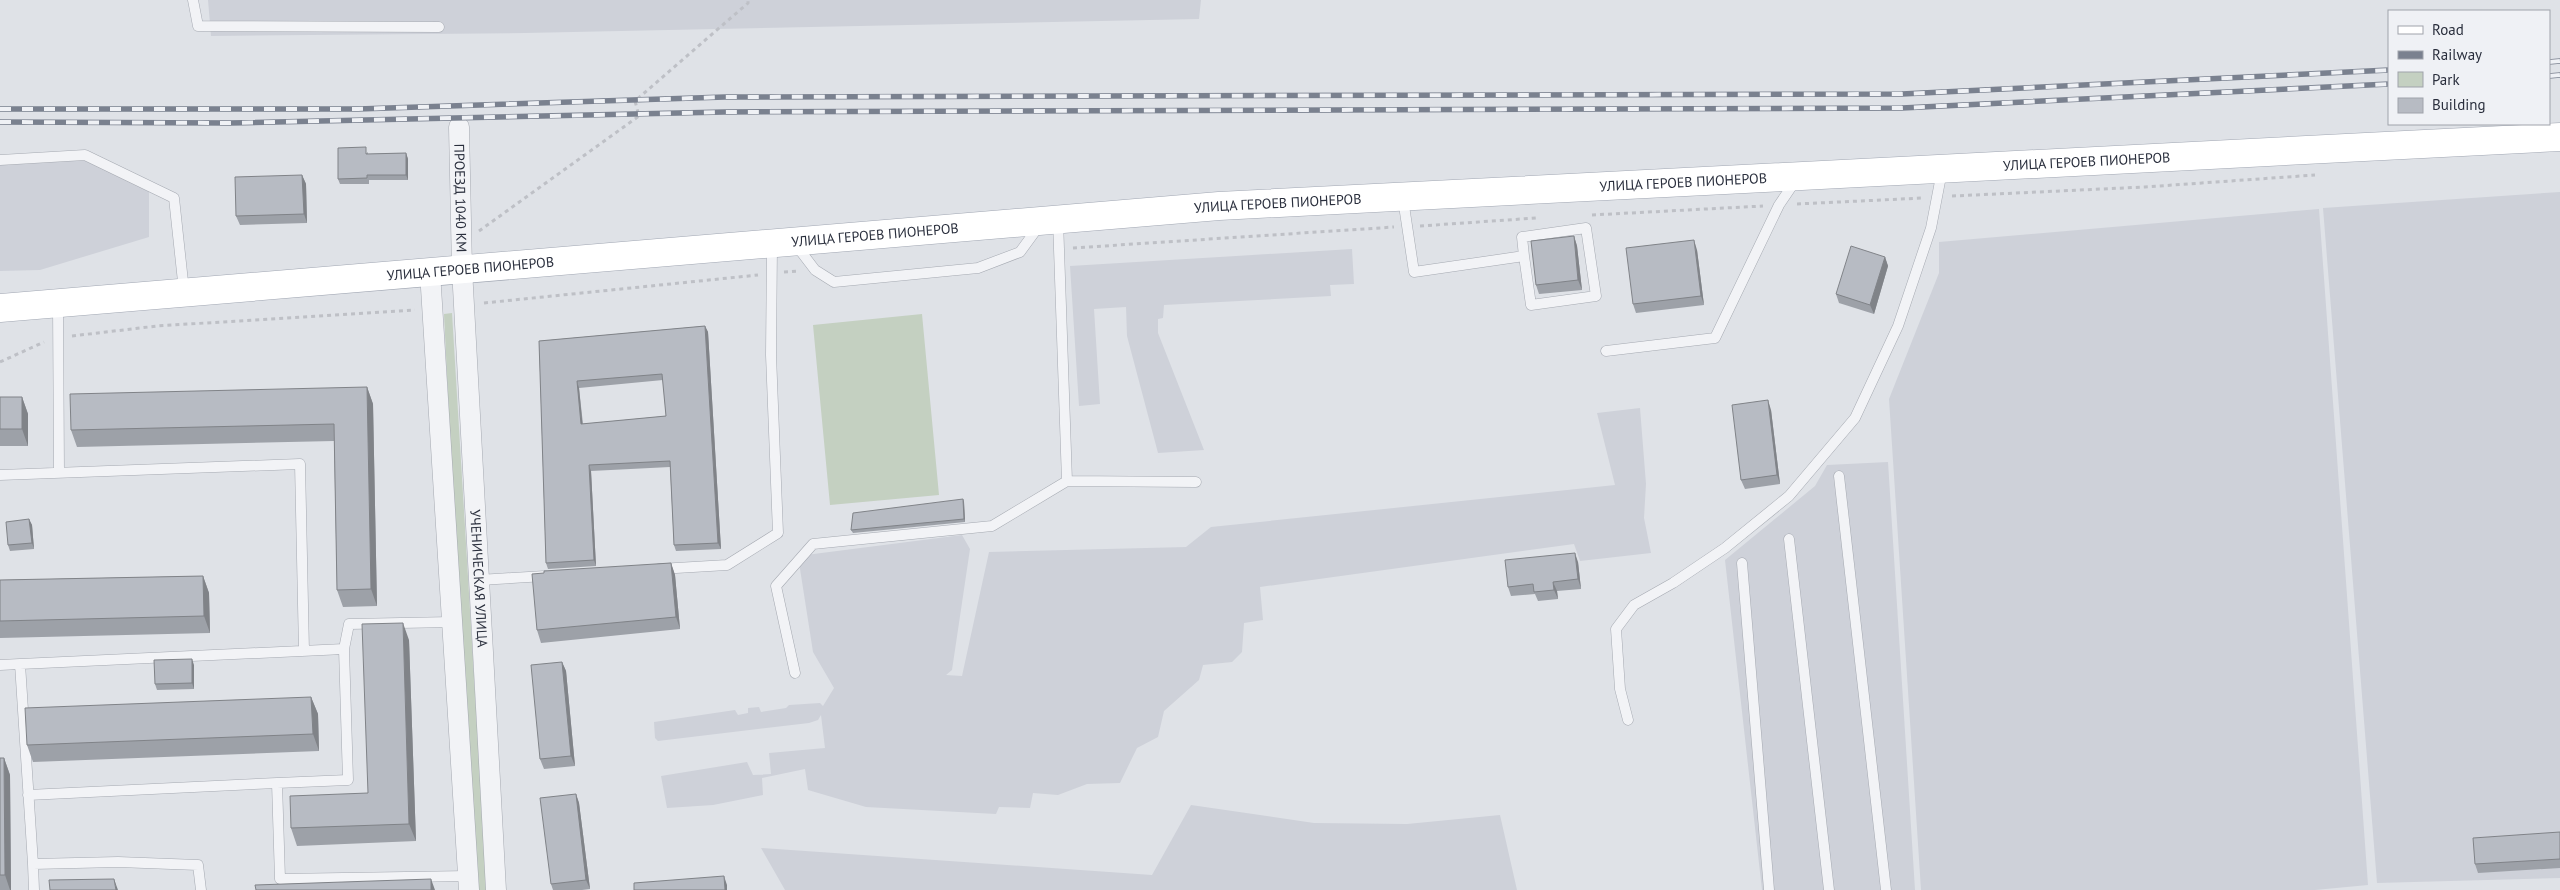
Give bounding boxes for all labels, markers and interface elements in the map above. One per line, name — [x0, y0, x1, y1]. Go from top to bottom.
legend — [2388, 10, 2550, 125]
text: Road — [2432, 20, 2464, 39]
text: Railway — [2432, 45, 2482, 64]
text: Park — [2432, 70, 2460, 89]
text: Building — [2432, 95, 2486, 114]
street label: ПРОЕЗД 1040 КМ — [450, 144, 471, 252]
street label: УЛИЦА ГЕРОЕВ ПИОНЕРОВ — [2002, 148, 2171, 175]
street label: УЛИЦА ГЕРОЕВ ПИОНЕРОВ — [1599, 169, 1767, 195]
street label: УЛИЦА ГЕРОЕВ ПИОНЕРОВ — [1193, 190, 1362, 217]
street label: УЛИЦА ГЕРОЕВ ПИОНЕРОВ — [791, 219, 959, 251]
street label: УЛИЦА ГЕРОЕВ ПИОНЕРОВ — [386, 253, 555, 285]
street label: УЧЕНИЧЕСКАЯ УЛИЦА — [466, 509, 492, 649]

